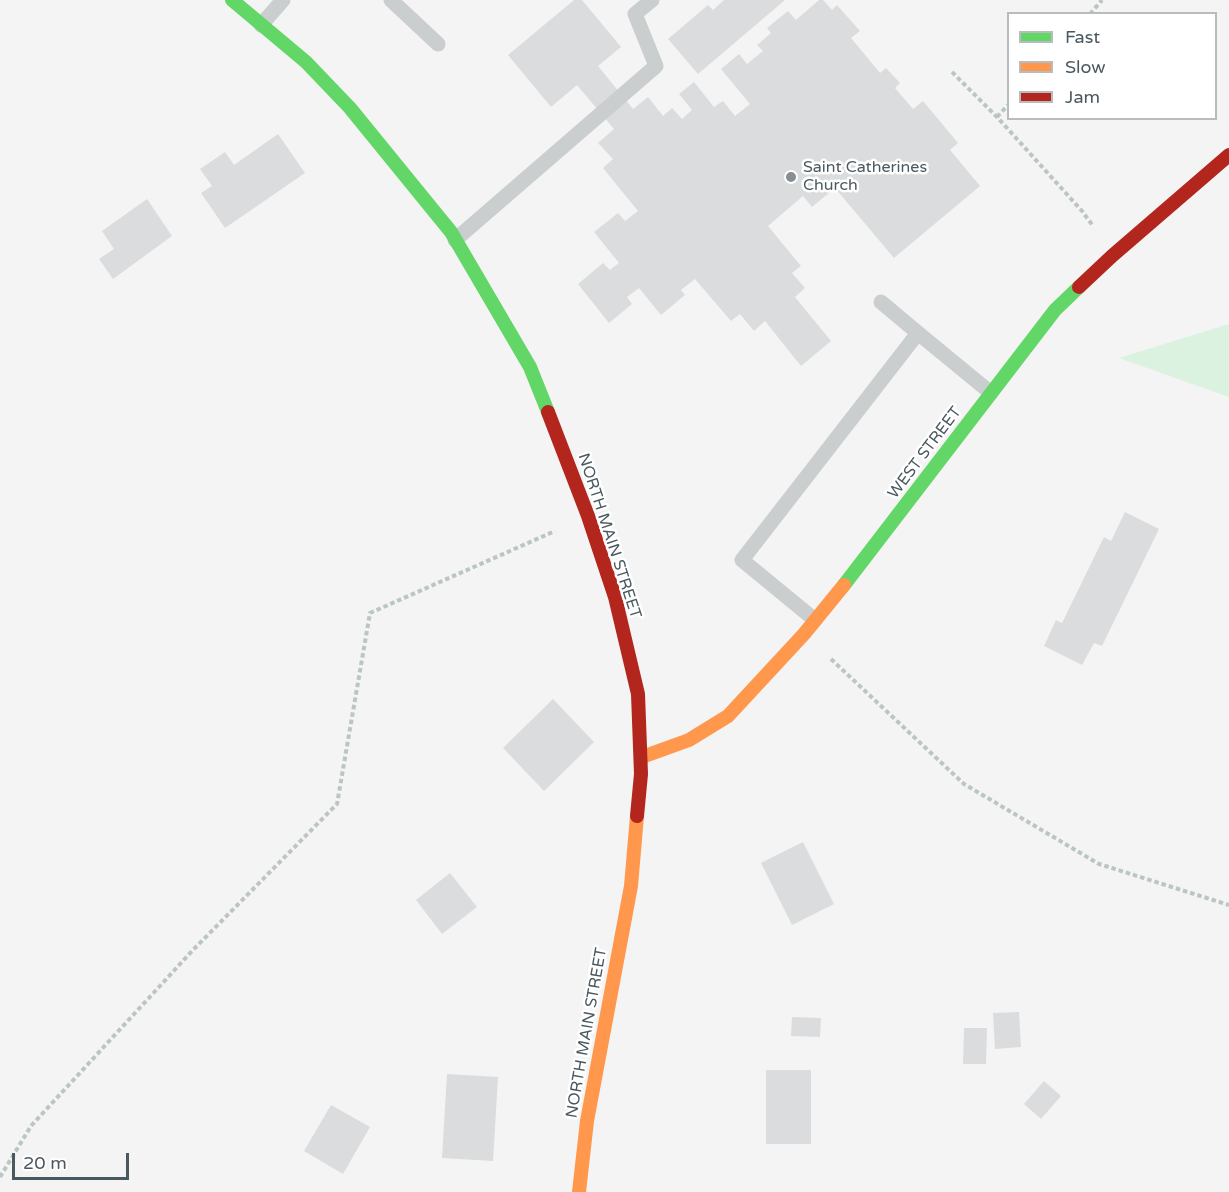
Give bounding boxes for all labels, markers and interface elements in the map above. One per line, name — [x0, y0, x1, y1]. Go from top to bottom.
legend — [1007, 12, 1217, 120]
text: Fast — [1065, 26, 1100, 48]
text: Slow — [1065, 56, 1106, 78]
text: Jam — [1065, 86, 1100, 108]
place label: Saint Catherines Church — [803, 158, 927, 196]
marker: Saint Catherines Church — [784, 170, 798, 184]
street label: WEST STREET — [884, 403, 966, 503]
street label: NORTH MAIN STREET — [573, 451, 645, 621]
street label: NORTH MAIN STREET — [563, 946, 611, 1120]
scale bar — [15, 1141, 132, 1179]
text: 20 m — [23, 1152, 67, 1174]

